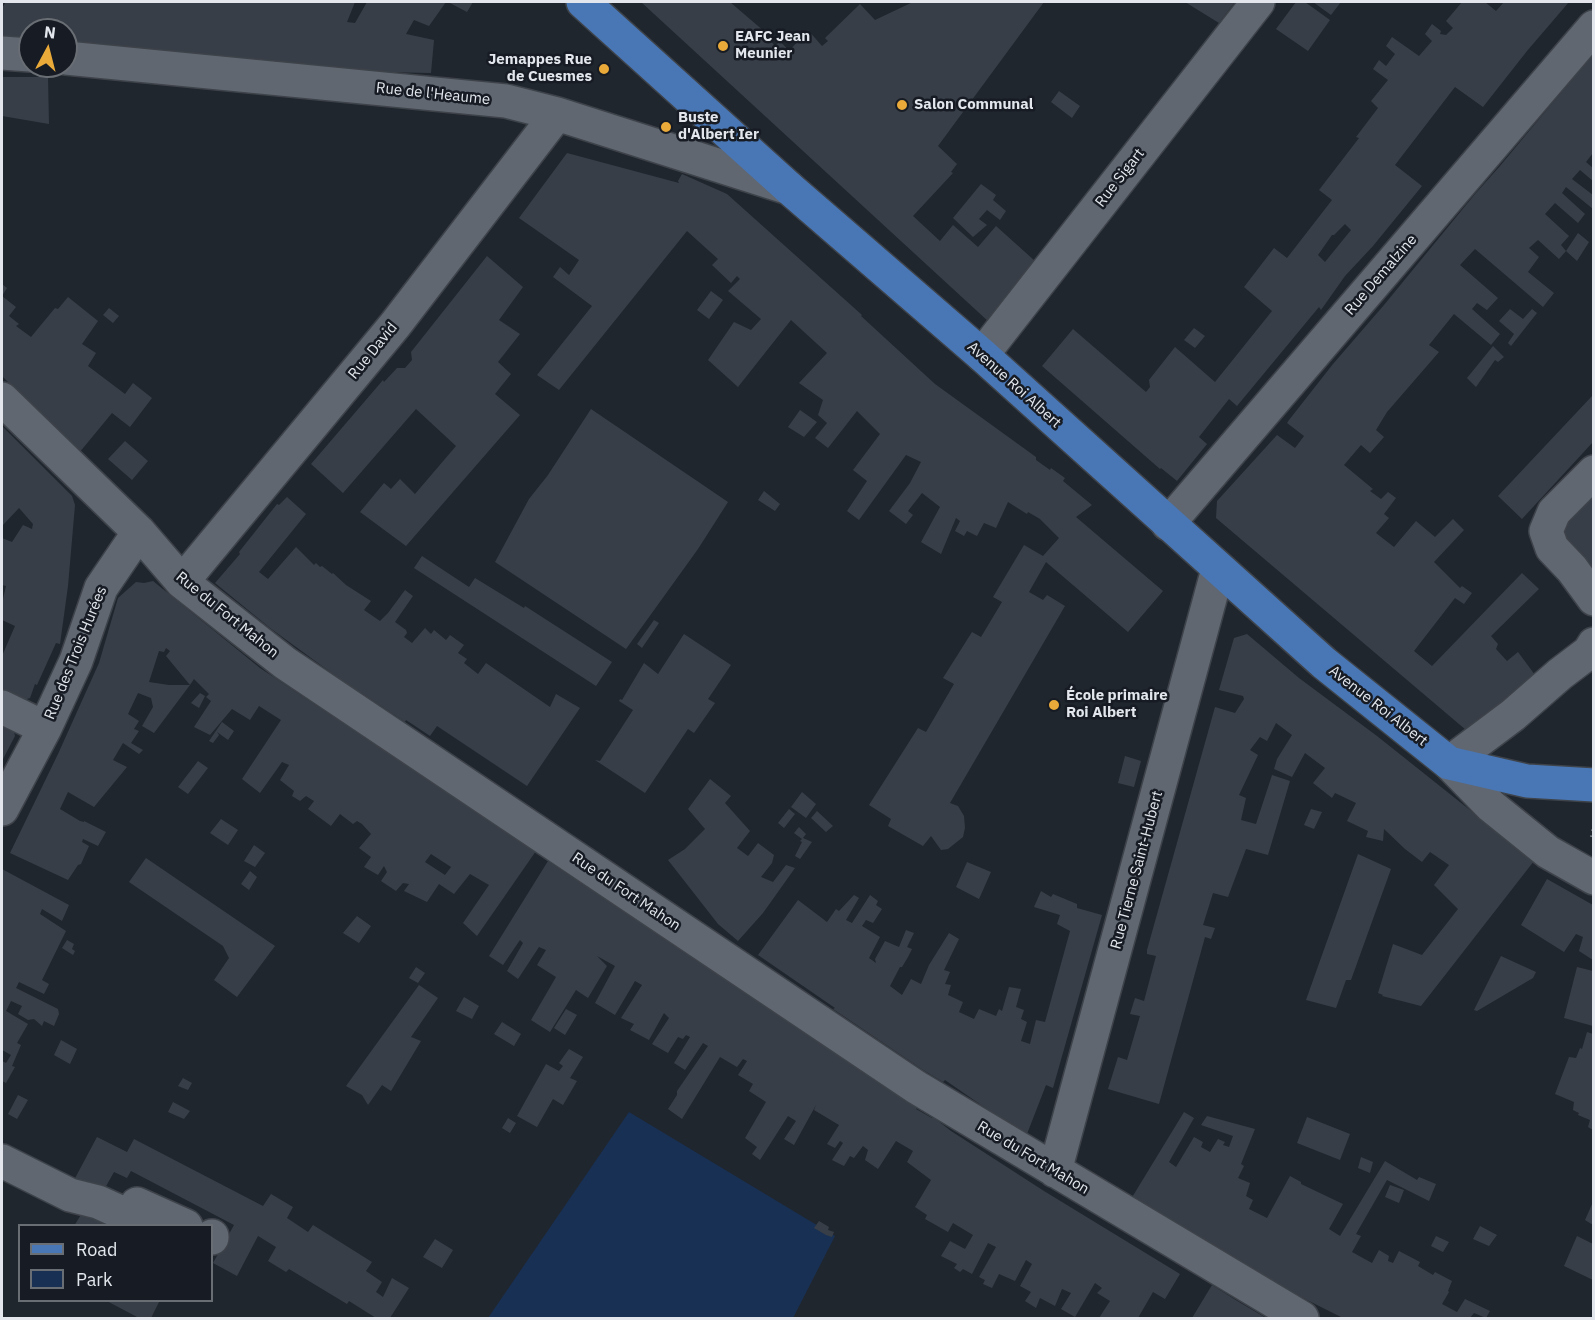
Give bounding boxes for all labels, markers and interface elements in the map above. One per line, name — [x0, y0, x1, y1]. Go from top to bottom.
north arrow — [18, 18, 78, 78]
text: N — [43, 21, 57, 43]
place label: EAFC Jean Meunier — [735, 28, 810, 63]
marker: EAFC Jean Meunier — [716, 39, 730, 53]
place label: Jemappes Rue de Cuesmes — [488, 51, 592, 86]
marker: Jemappes Rue de Cuesmes — [597, 62, 611, 76]
street label: Rue de l'Heaume — [375, 79, 491, 109]
place label: Salon Communal — [914, 96, 1033, 114]
marker: Salon Communal — [895, 98, 909, 112]
place label: Buste d'Albert Ier — [678, 109, 759, 144]
marker: Buste d'Albert Ier — [659, 120, 673, 134]
street label: Rue Sigart — [1092, 145, 1148, 211]
street label: Rue Demalzine — [1341, 231, 1421, 319]
street label: Rue David — [345, 319, 401, 383]
street label: Avenue Roi Albert — [963, 338, 1065, 432]
street label: Rue du Fort Mahon — [172, 568, 282, 662]
street label: Rue des Trois Hurées — [41, 584, 111, 722]
street label: Avenue Roi Albert — [1325, 662, 1431, 750]
place label: École primaire Roi Albert — [1066, 687, 1168, 722]
marker: École primaire Roi Albert — [1047, 698, 1061, 712]
street label: Rue Tierne Saint-Hubert — [1107, 789, 1167, 951]
street label: Rue du Fort Mahon — [568, 849, 684, 935]
street label: Rue du Fort Mahon — [974, 1118, 1092, 1198]
legend — [18, 1224, 213, 1302]
text: Road — [76, 1238, 117, 1261]
text: Park — [76, 1268, 112, 1291]

